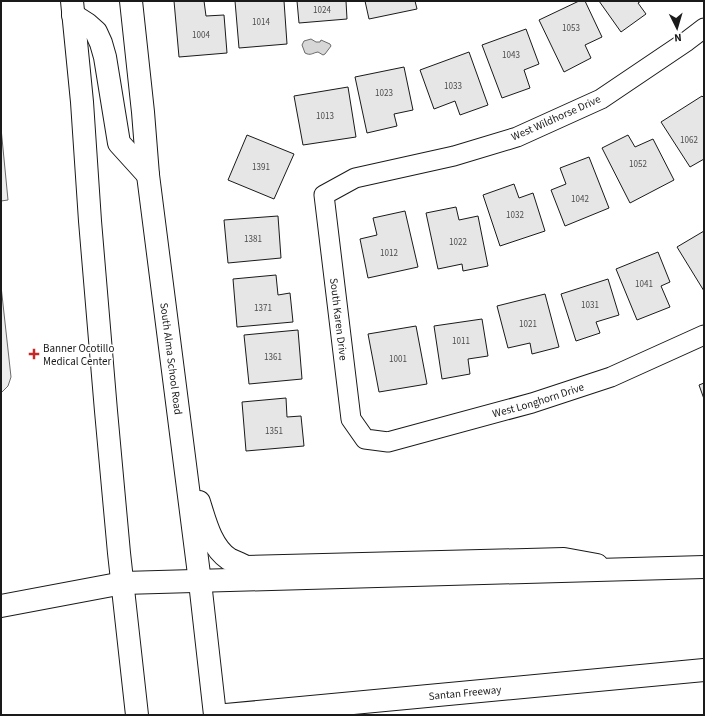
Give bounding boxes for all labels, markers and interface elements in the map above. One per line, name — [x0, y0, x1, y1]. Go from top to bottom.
house number: 1024 — [313, 4, 331, 17]
north arrow — [657, 8, 697, 48]
house number: 1014 — [252, 16, 270, 29]
house number: 1053 — [562, 22, 580, 35]
house number: 1004 — [192, 29, 210, 42]
text: N — [674, 30, 682, 45]
house number: 1043 — [502, 49, 520, 62]
house number: 1033 — [444, 80, 462, 93]
house number: 1023 — [375, 87, 393, 100]
street label: West Wildhorse Drive — [509, 91, 604, 144]
house number: 1013 — [316, 110, 334, 123]
house number: 1062 — [680, 134, 698, 147]
house number: 1052 — [629, 158, 647, 171]
house number: 1391 — [252, 161, 270, 174]
house number: 1042 — [571, 193, 589, 206]
house number: 1032 — [506, 209, 524, 222]
house number: 1381 — [244, 233, 262, 246]
house number: 1022 — [449, 236, 467, 249]
house number: 1012 — [380, 247, 398, 260]
street label: South Karen Drive — [327, 277, 351, 362]
house number: 1041 — [635, 278, 653, 291]
house number: 1031 — [581, 299, 599, 312]
street label: South Alma School Road — [157, 302, 186, 416]
house number: 1371 — [254, 302, 272, 315]
house number: 1021 — [519, 318, 537, 331]
house number: 1011 — [452, 335, 470, 348]
place label: Banner Ocotillo Medical Center — [43, 341, 114, 369]
marker: Banner Ocotillo Medical Center — [28, 348, 40, 360]
house number: 1361 — [264, 351, 282, 364]
house number: 1001 — [389, 353, 407, 366]
street label: West Longhorn Drive — [491, 379, 586, 421]
house number: 1351 — [265, 425, 283, 438]
street label: Santan Freeway — [428, 682, 502, 703]

